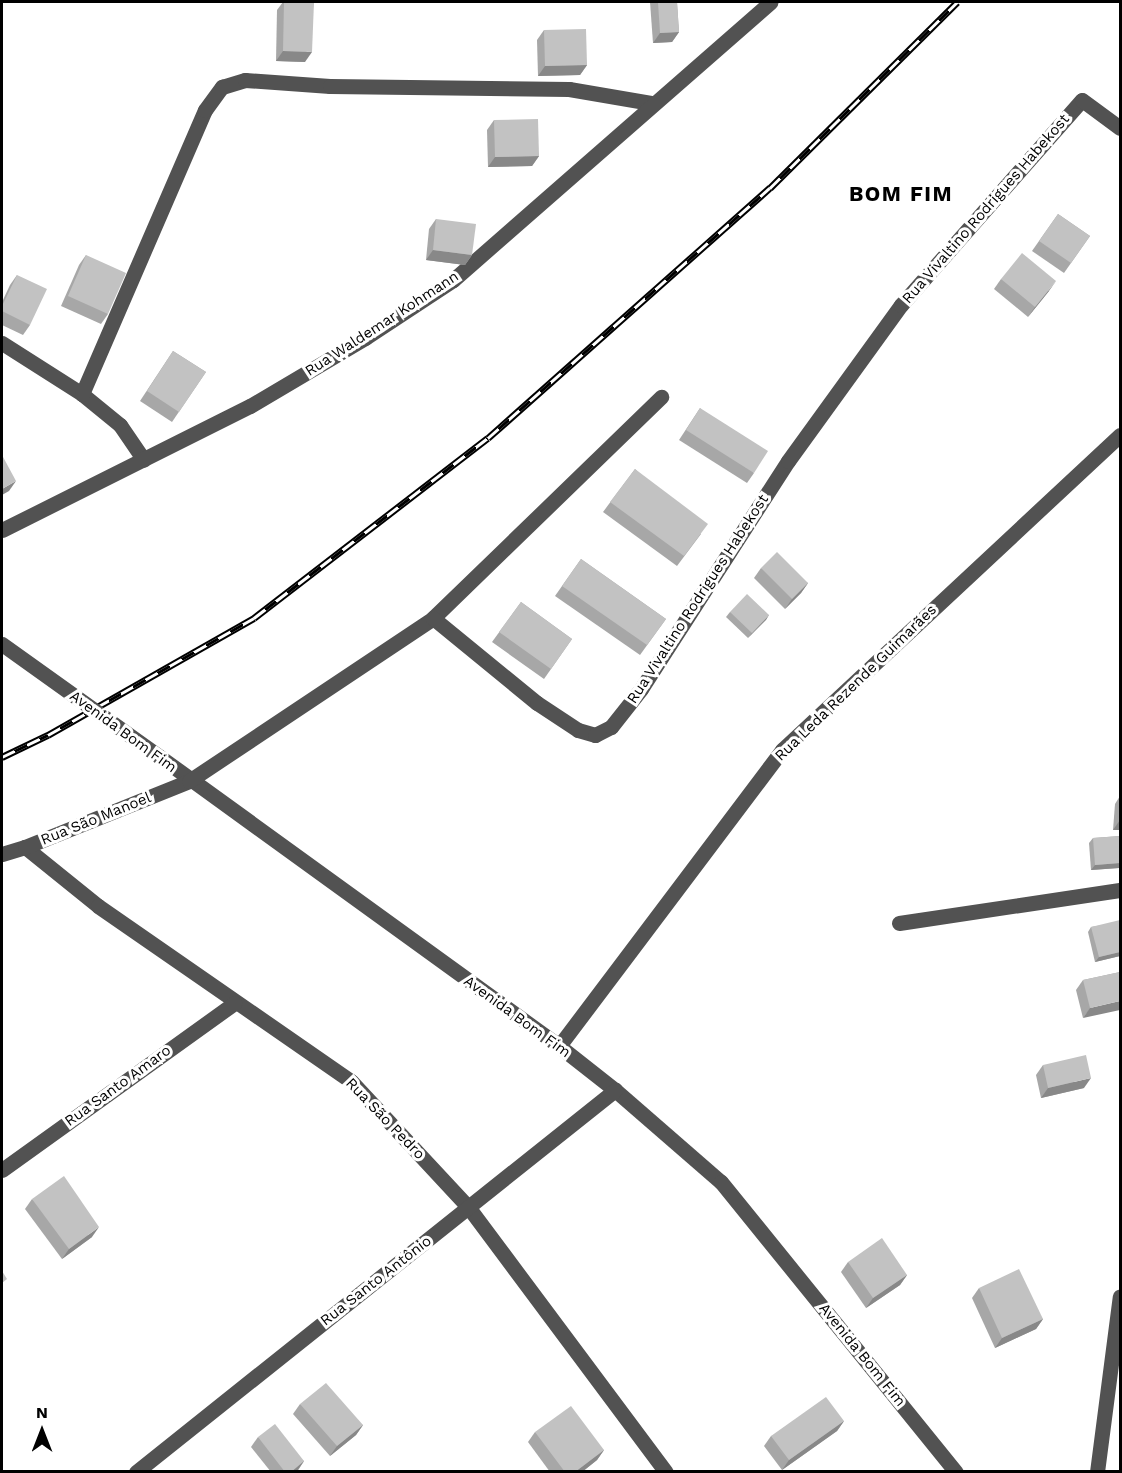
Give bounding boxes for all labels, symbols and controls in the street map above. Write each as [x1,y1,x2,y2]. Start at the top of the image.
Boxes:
street label: Rua Vivaltino Rodrigues Habekost [898,110,1074,308]
district label: BOM FIM [849,181,953,207]
street label: Rua Waldemar Kohmann [301,267,463,381]
street label: Rua Vivaltino Rodrigues Habekost [623,491,773,707]
street label: Rua Leda Rezende Guimarães [771,601,941,765]
street label: Avenida Bom Fim [66,687,180,777]
street label: Rua São Manoel [38,789,154,849]
street label: Avenida Bom Fim [460,972,574,1062]
street label: Rua Santo Amaro [61,1041,175,1131]
street label: Rua São Pedro [341,1074,429,1164]
street label: Rua Santo Antônio [317,1232,435,1330]
street label: Avenida Bom Fim [815,1300,909,1410]
north arrow [12,1401,72,1461]
text: N [36,1403,48,1422]

